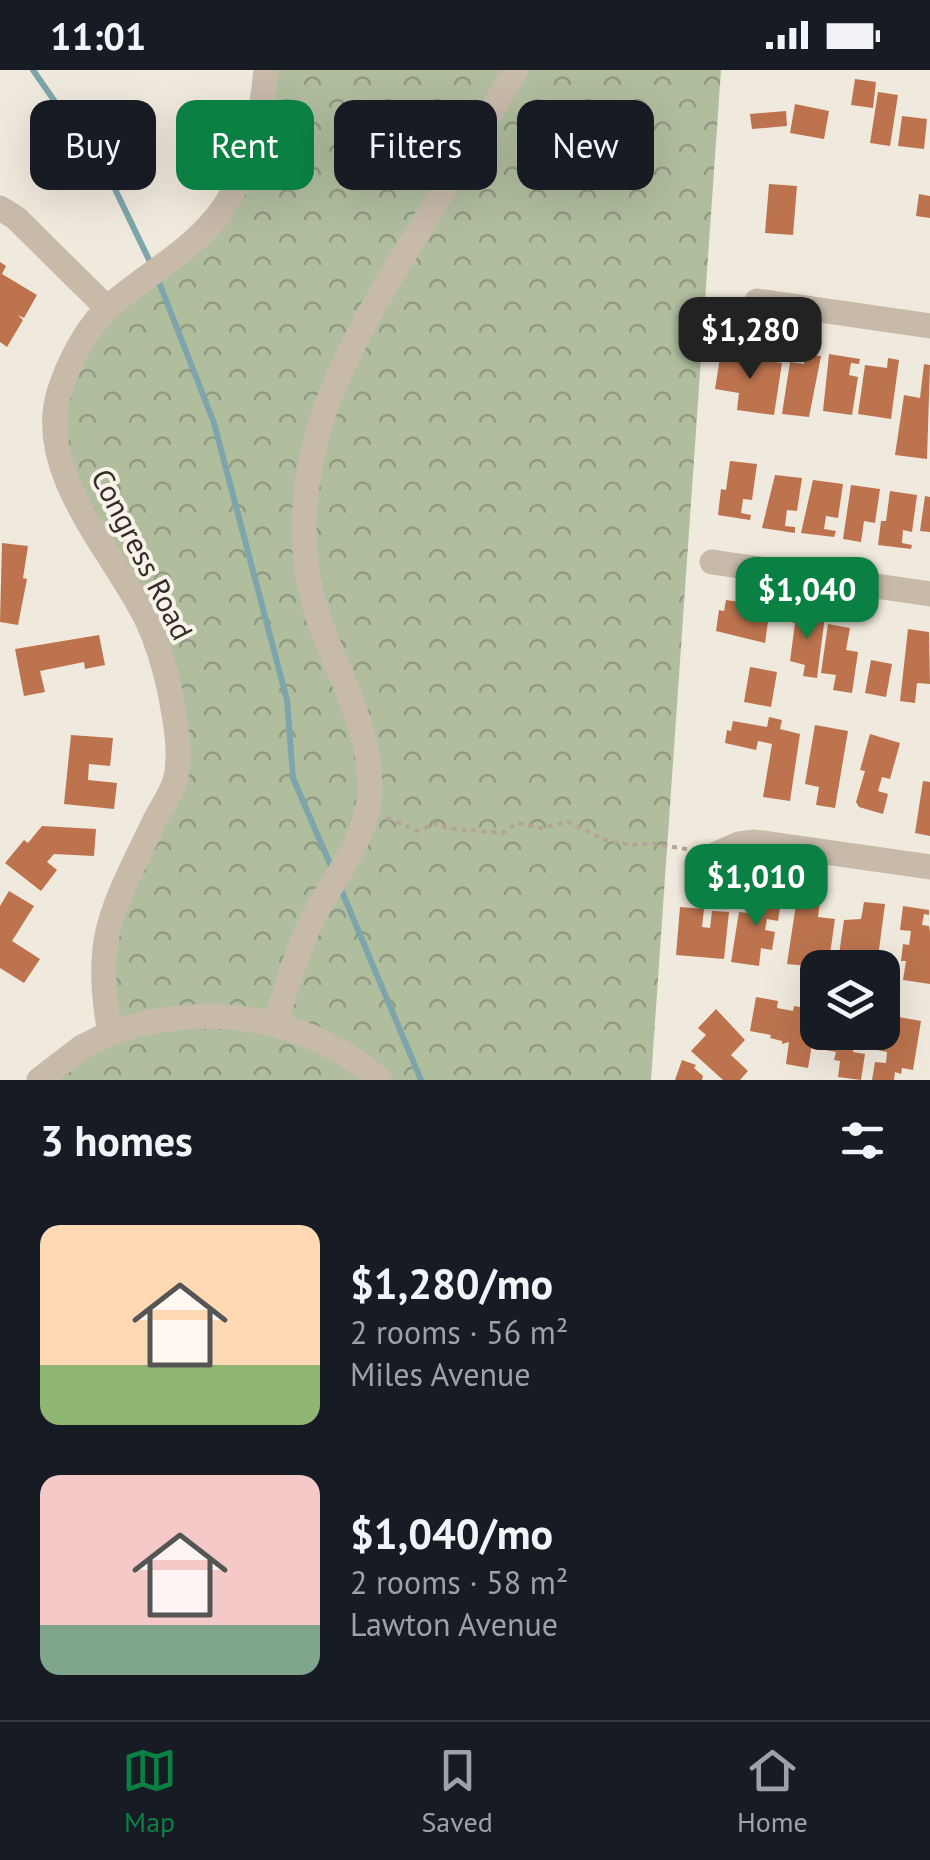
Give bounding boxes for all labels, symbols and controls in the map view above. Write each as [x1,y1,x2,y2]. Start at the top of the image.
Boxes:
text: 11:01 [50,11,146,60]
chip: Buy [30,100,156,190]
chip: Rent [176,100,314,190]
chip: Filters [334,100,497,190]
chip: New [517,100,654,190]
pin: $1,280 [669,297,831,382]
text: $1,280 [701,308,799,350]
street label: Congress Road [83,462,203,646]
pin: $1,040 [726,557,888,642]
text: $1,040 [758,568,856,610]
pin: $1,010 [675,844,837,929]
text: $1,010 [707,855,805,897]
map controls [800,950,900,1050]
button: layers [800,950,900,1050]
text: 3 homes [40,1113,193,1168]
icon: filters [835,1113,890,1168]
text: $1,280/mo [350,1256,553,1311]
icon: home [120,1265,240,1385]
text: 2 rooms · 56 m² [350,1311,568,1353]
text: Miles Avenue [350,1353,530,1395]
text: $1,040/mo [350,1506,553,1561]
icon: home [120,1515,240,1635]
text: 2 rooms · 58 m² [350,1561,568,1603]
text: Lawton Avenue [350,1603,558,1645]
tab: Map [122,1743,177,1840]
tab: Saved [421,1743,493,1840]
tab: Home [737,1743,808,1840]

